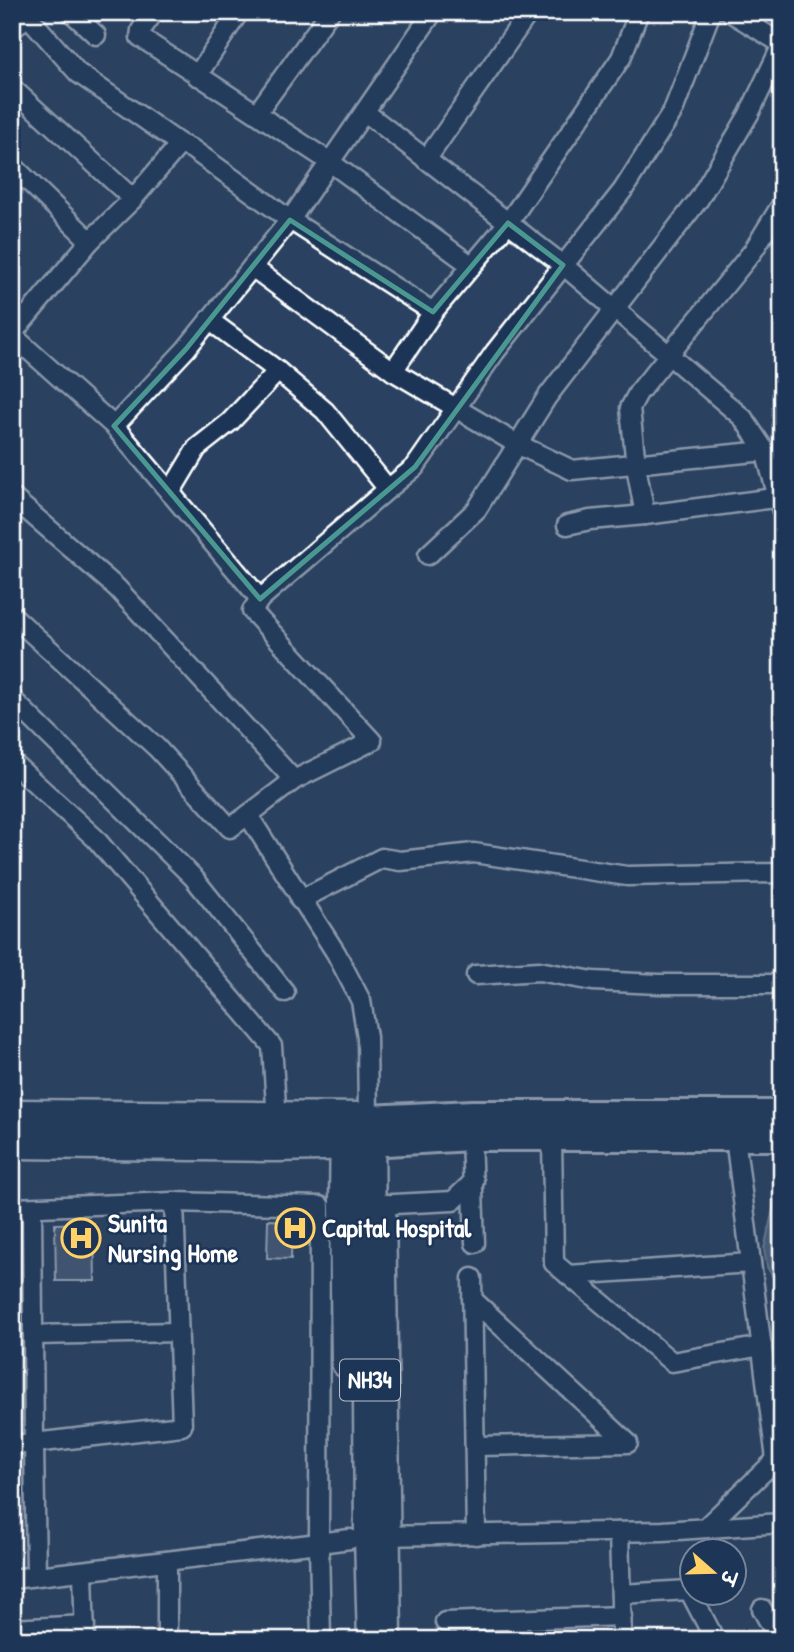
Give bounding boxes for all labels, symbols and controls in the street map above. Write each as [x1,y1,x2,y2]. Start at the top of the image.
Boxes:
place label: Sunita Nursing Home [108,1205,239,1271]
hospital icon: Capital Hospital [274,1207,316,1249]
place label: Capital Hospital [322,1210,472,1246]
hospital icon: Sunita Nursing Home [60,1217,102,1259]
road number: NH34 [340,1360,400,1400]
north arrow [678,1536,748,1606]
text: उ [714,1566,744,1590]

